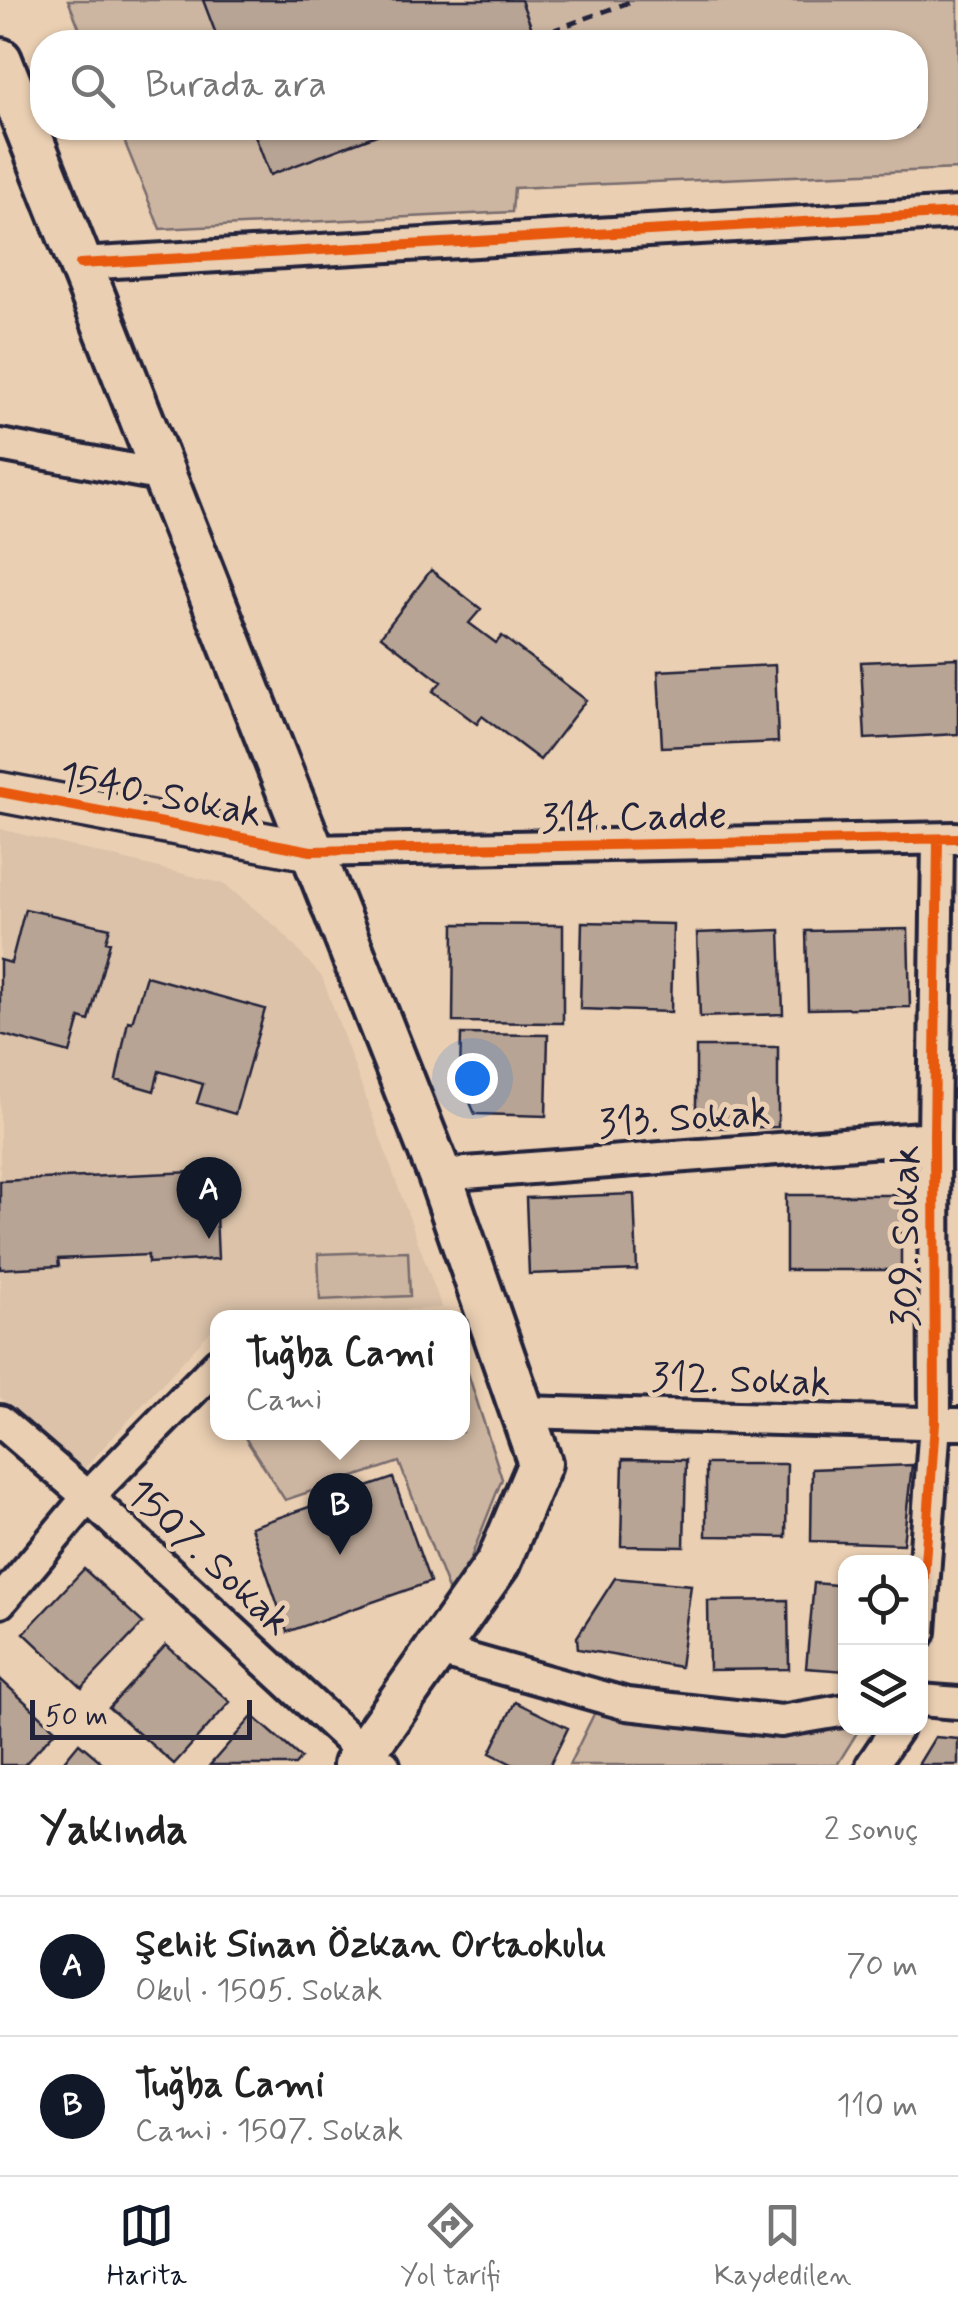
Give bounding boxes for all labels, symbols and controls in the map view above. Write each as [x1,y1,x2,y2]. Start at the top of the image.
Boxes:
search box [30,30,928,140]
icon: search [65,58,120,113]
text: Burada ara [145,61,327,110]
street label: 1540. Sokak [55,751,266,841]
street label: 314. Cadde [541,790,727,846]
your location [447,1053,498,1104]
street label: 313. Sokak [597,1087,772,1151]
street label: 309. Sokak [881,1145,933,1327]
pin: A [176,1156,242,1239]
popup [210,1310,470,1440]
text: Tuğba Cami [245,1330,435,1379]
street label: 312. Sokak [650,1352,831,1410]
text: Cami [245,1379,323,1421]
street label: 1507. Sokak [114,1468,302,1648]
pin: B [308,1472,372,1555]
map controls [838,1555,928,1735]
button: locate [838,1555,928,1645]
button: layers [838,1645,928,1735]
scale bar [30,1695,252,1740]
text: 50 m [45,1699,108,1736]
text: Yakında [40,1803,188,1858]
text: 2 sonuç [824,1809,918,1851]
text: Şehit Sinan Özkan Ortaokulu [135,1921,606,1970]
text: A [62,1945,83,1987]
text: 70 m [846,1945,918,1987]
text: Okul · 1505. Sokak [135,1970,382,2012]
text: Tuğba Cami [135,2061,324,2110]
text: B [62,2085,83,2127]
text: 110 m [837,2085,918,2127]
text: Cami · 1507. Sokak [135,2110,403,2152]
tab: Harita [107,2198,187,2295]
tab: Yol tarifi [400,2198,501,2295]
tab: Kaydedilen [714,2198,851,2295]

